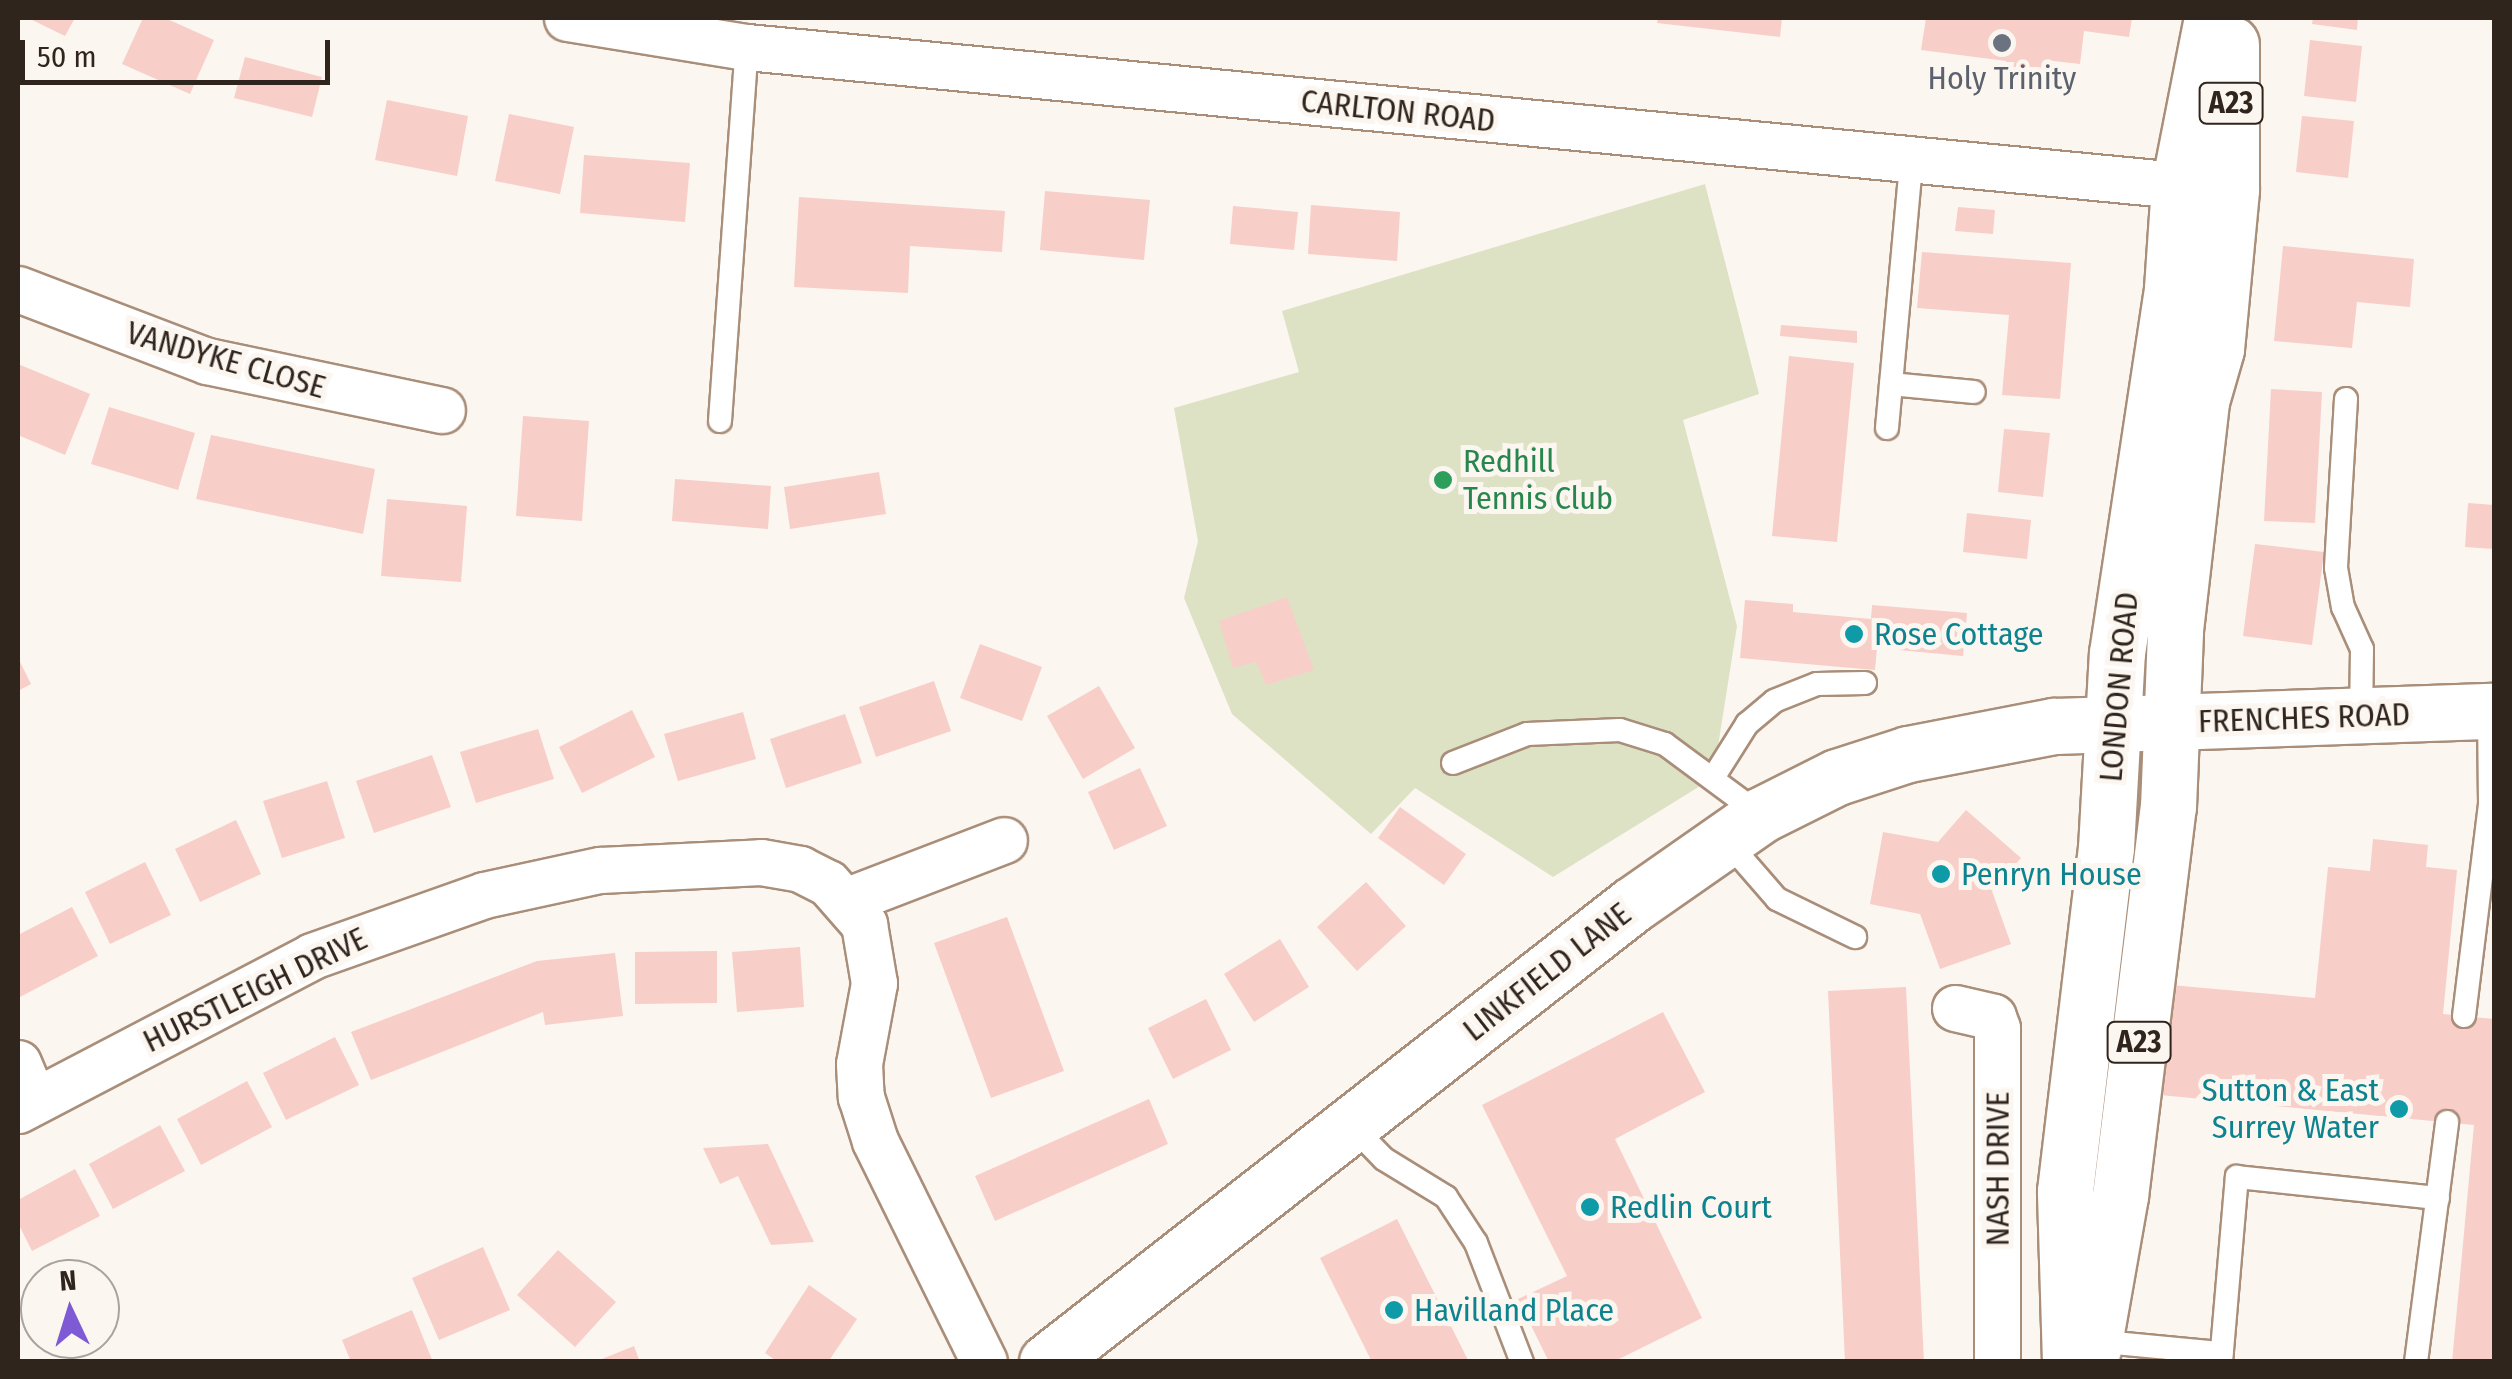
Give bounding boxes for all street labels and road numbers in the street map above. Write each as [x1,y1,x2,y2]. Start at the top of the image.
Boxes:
road number: A23 [2198,78,2264,128]
street label: CARLTON ROAD [1299,82,1497,140]
street label: VANDYKE CLOSE [122,313,330,407]
street label: LONDON ROAD [2092,591,2146,783]
street label: FRENCHES ROAD [2197,695,2411,741]
street label: LINKFIELD LANE [1456,895,1638,1049]
street label: HURSTLEIGH DRIVE [137,919,373,1061]
road number: A23 [2106,1017,2172,1067]
street label: NASH DRIVE [1979,1092,2017,1246]

